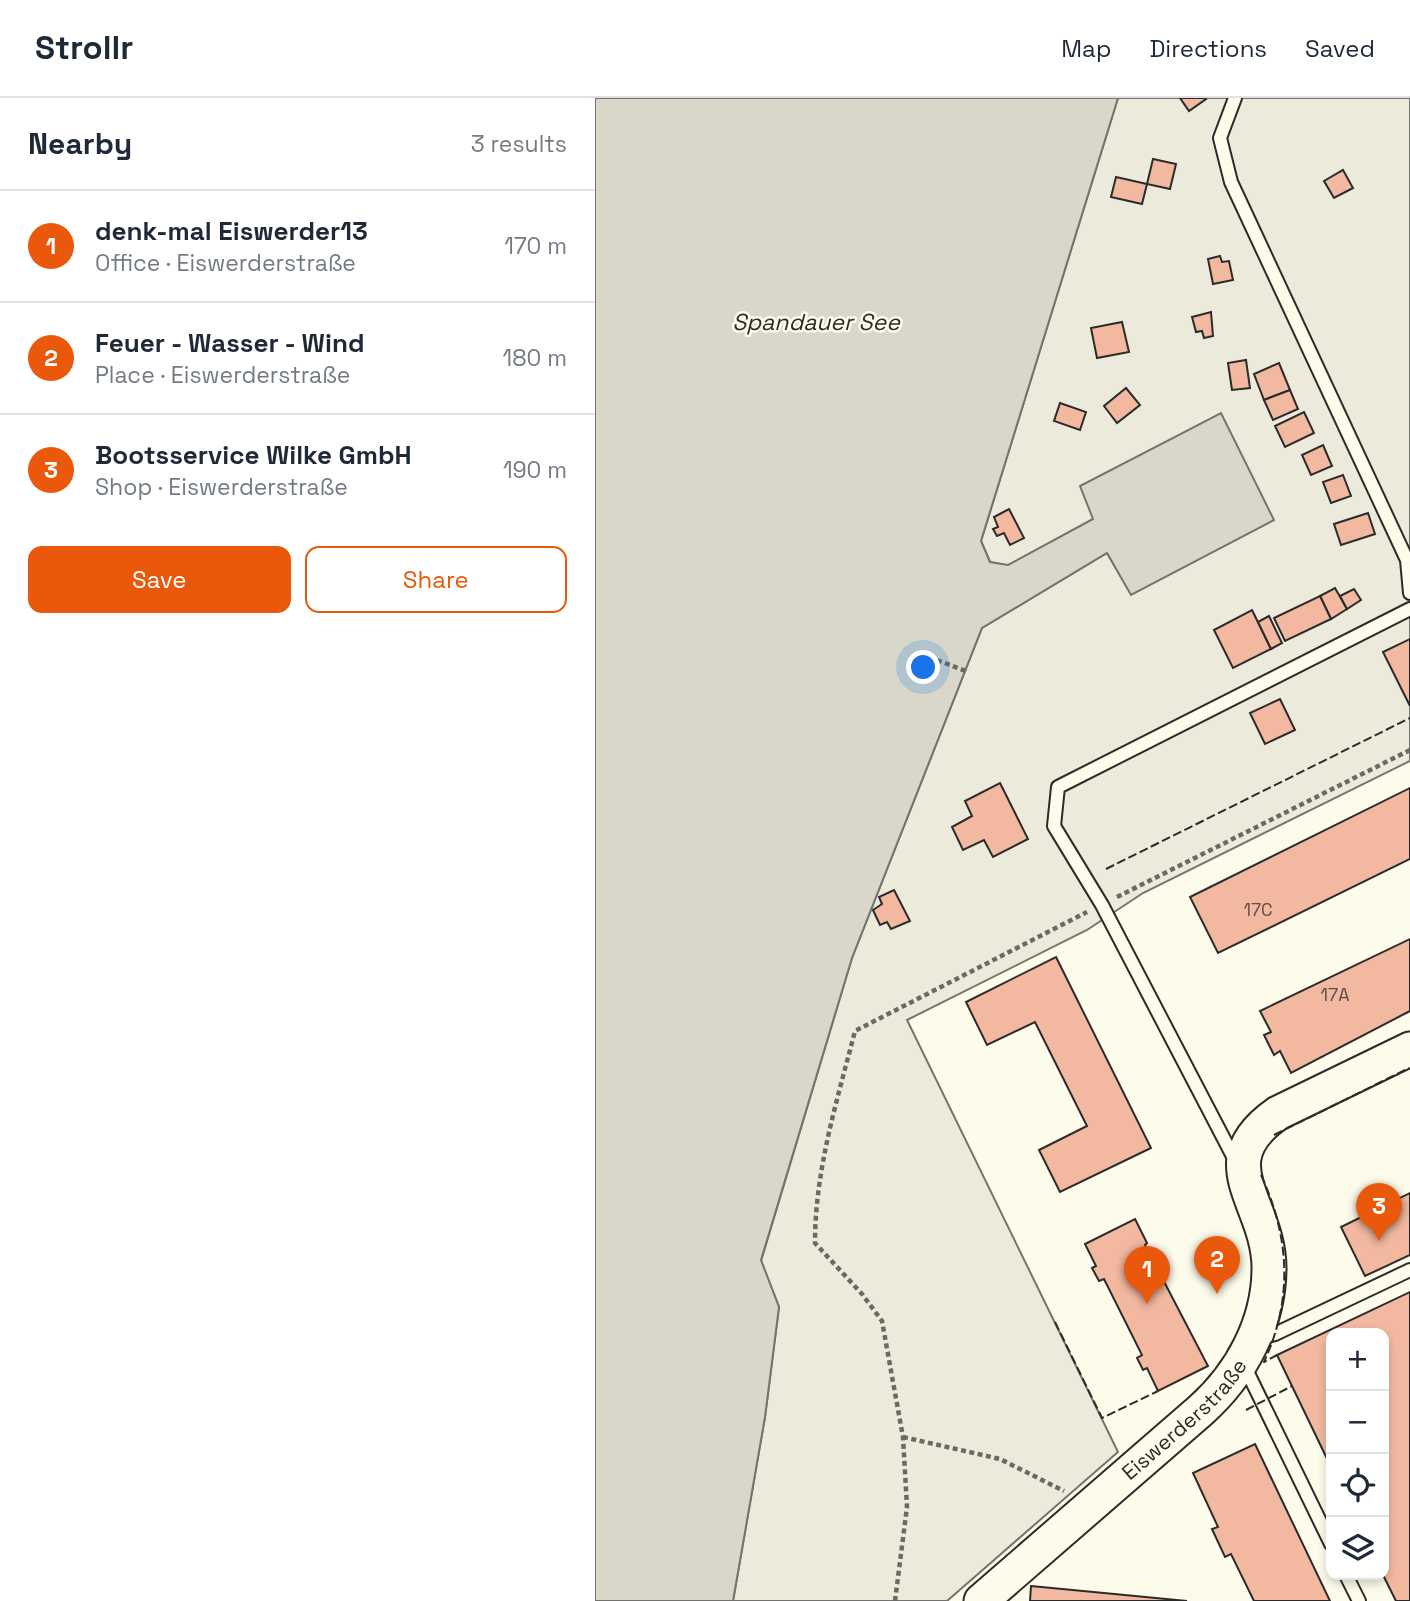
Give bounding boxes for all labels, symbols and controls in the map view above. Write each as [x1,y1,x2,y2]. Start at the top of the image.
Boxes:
text: Strollr [35,27,133,69]
text: Map [1061,33,1111,64]
text: Directions [1149,33,1267,64]
text: Saved [1305,33,1375,64]
text: Nearby [28,124,132,163]
text: 3 results [471,129,567,159]
text: denk-mal Eiswerder13 [95,214,368,248]
text: 1 [46,231,56,261]
text: 170 m [504,231,567,261]
text: Office · Eiswerderstraße [95,248,356,278]
water label: Spandauer See [732,307,901,337]
text: Feuer - Wasser - Wind [95,326,365,360]
text: 2 [44,343,58,373]
text: 180 m [503,343,567,373]
text: Place · Eiswerderstraße [95,360,350,390]
text: Bootsservice Wilke GmbH [95,438,412,472]
text: 3 [44,455,58,485]
text: 190 m [503,455,567,485]
text: Shop · Eiswerderstraße [95,472,348,502]
button: Save [28,546,291,613]
button: Share [305,546,567,613]
your location [906,650,940,684]
house number: 17C [1243,898,1273,921]
house number: 17A [1320,983,1350,1006]
pin: 3 [1356,1183,1402,1241]
pin: 2 [1194,1236,1240,1294]
pin: 1 [1124,1246,1170,1304]
map controls [1326,1328,1389,1580]
button: + [1326,1328,1389,1391]
street label: Eiswerderstraße [1116,1354,1253,1486]
button: − [1326,1391,1389,1454]
button: locate [1326,1454,1389,1517]
button: layers [1326,1517,1389,1580]

